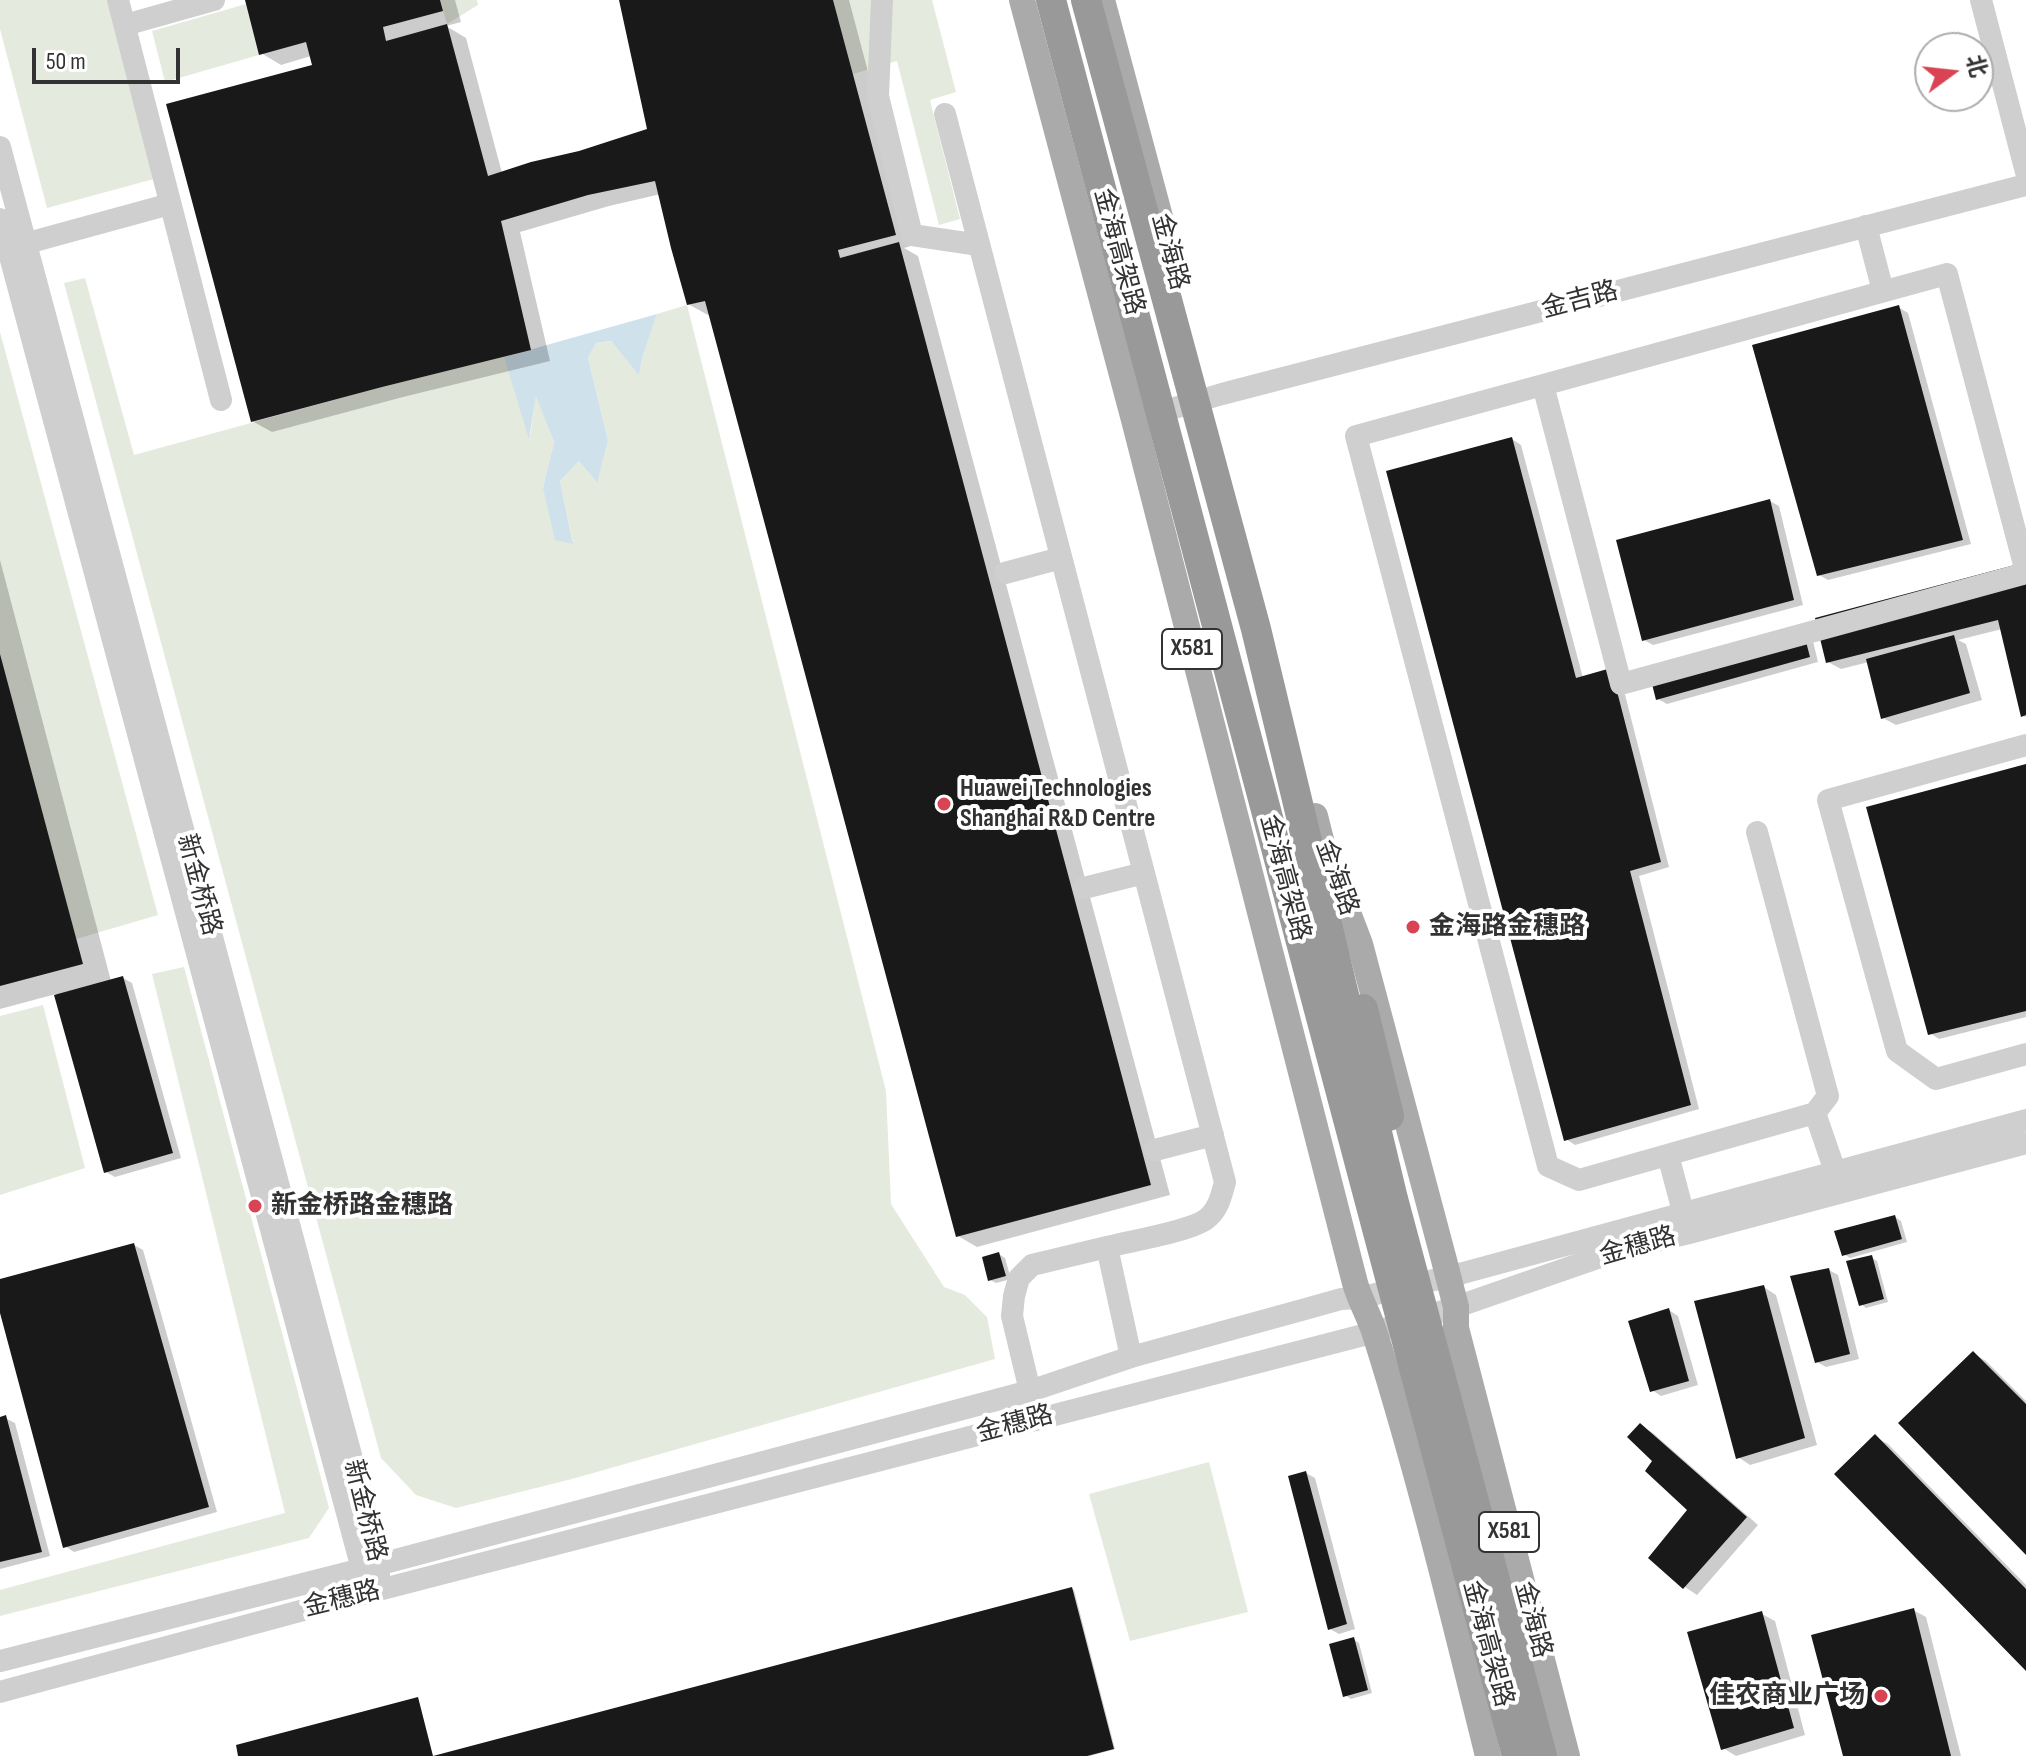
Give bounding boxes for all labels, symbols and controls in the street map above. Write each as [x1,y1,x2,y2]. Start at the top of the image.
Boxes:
scale bar [36,32,184,82]
north arrow [1914,32,1994,112]
text: 50 m [46,47,86,76]
text: 北 [1960,52,1992,80]
street label: 金海高架路 [1086,185,1150,319]
street label: 金海路 [1144,210,1194,294]
street label: 金吉路 [1538,276,1622,326]
road number: X581 [1162,629,1222,669]
place label: Huawei Technologies Shanghai R&D Centre [960,773,1155,834]
marker: Huawei Technologies Shanghai R&D Centre [935,795,953,813]
street label: 金海高架路 [1252,811,1316,945]
street label: 新金桥路 [169,831,227,939]
street label: 金海路 [1308,836,1364,920]
place label: 金海路金穗路 [1429,911,1585,943]
marker: 金海路金穗路 [1404,918,1422,936]
place label: 新金桥路金穗路 [271,1190,453,1222]
marker: 新金桥路金穗路 [246,1197,264,1215]
street label: 金穗路 [1596,1221,1680,1273]
street label: 金穗路 [973,1400,1057,1450]
street label: 新金桥路 [336,1457,392,1565]
road number: X581 [1479,1512,1539,1552]
street label: 金穗路 [300,1575,384,1625]
street label: 金海高架路 [1455,1577,1519,1711]
street label: 金海路 [1507,1578,1557,1662]
place label: 佳农商业广场 [1709,1680,1865,1712]
marker: 佳农商业广场 [1872,1687,1890,1705]

